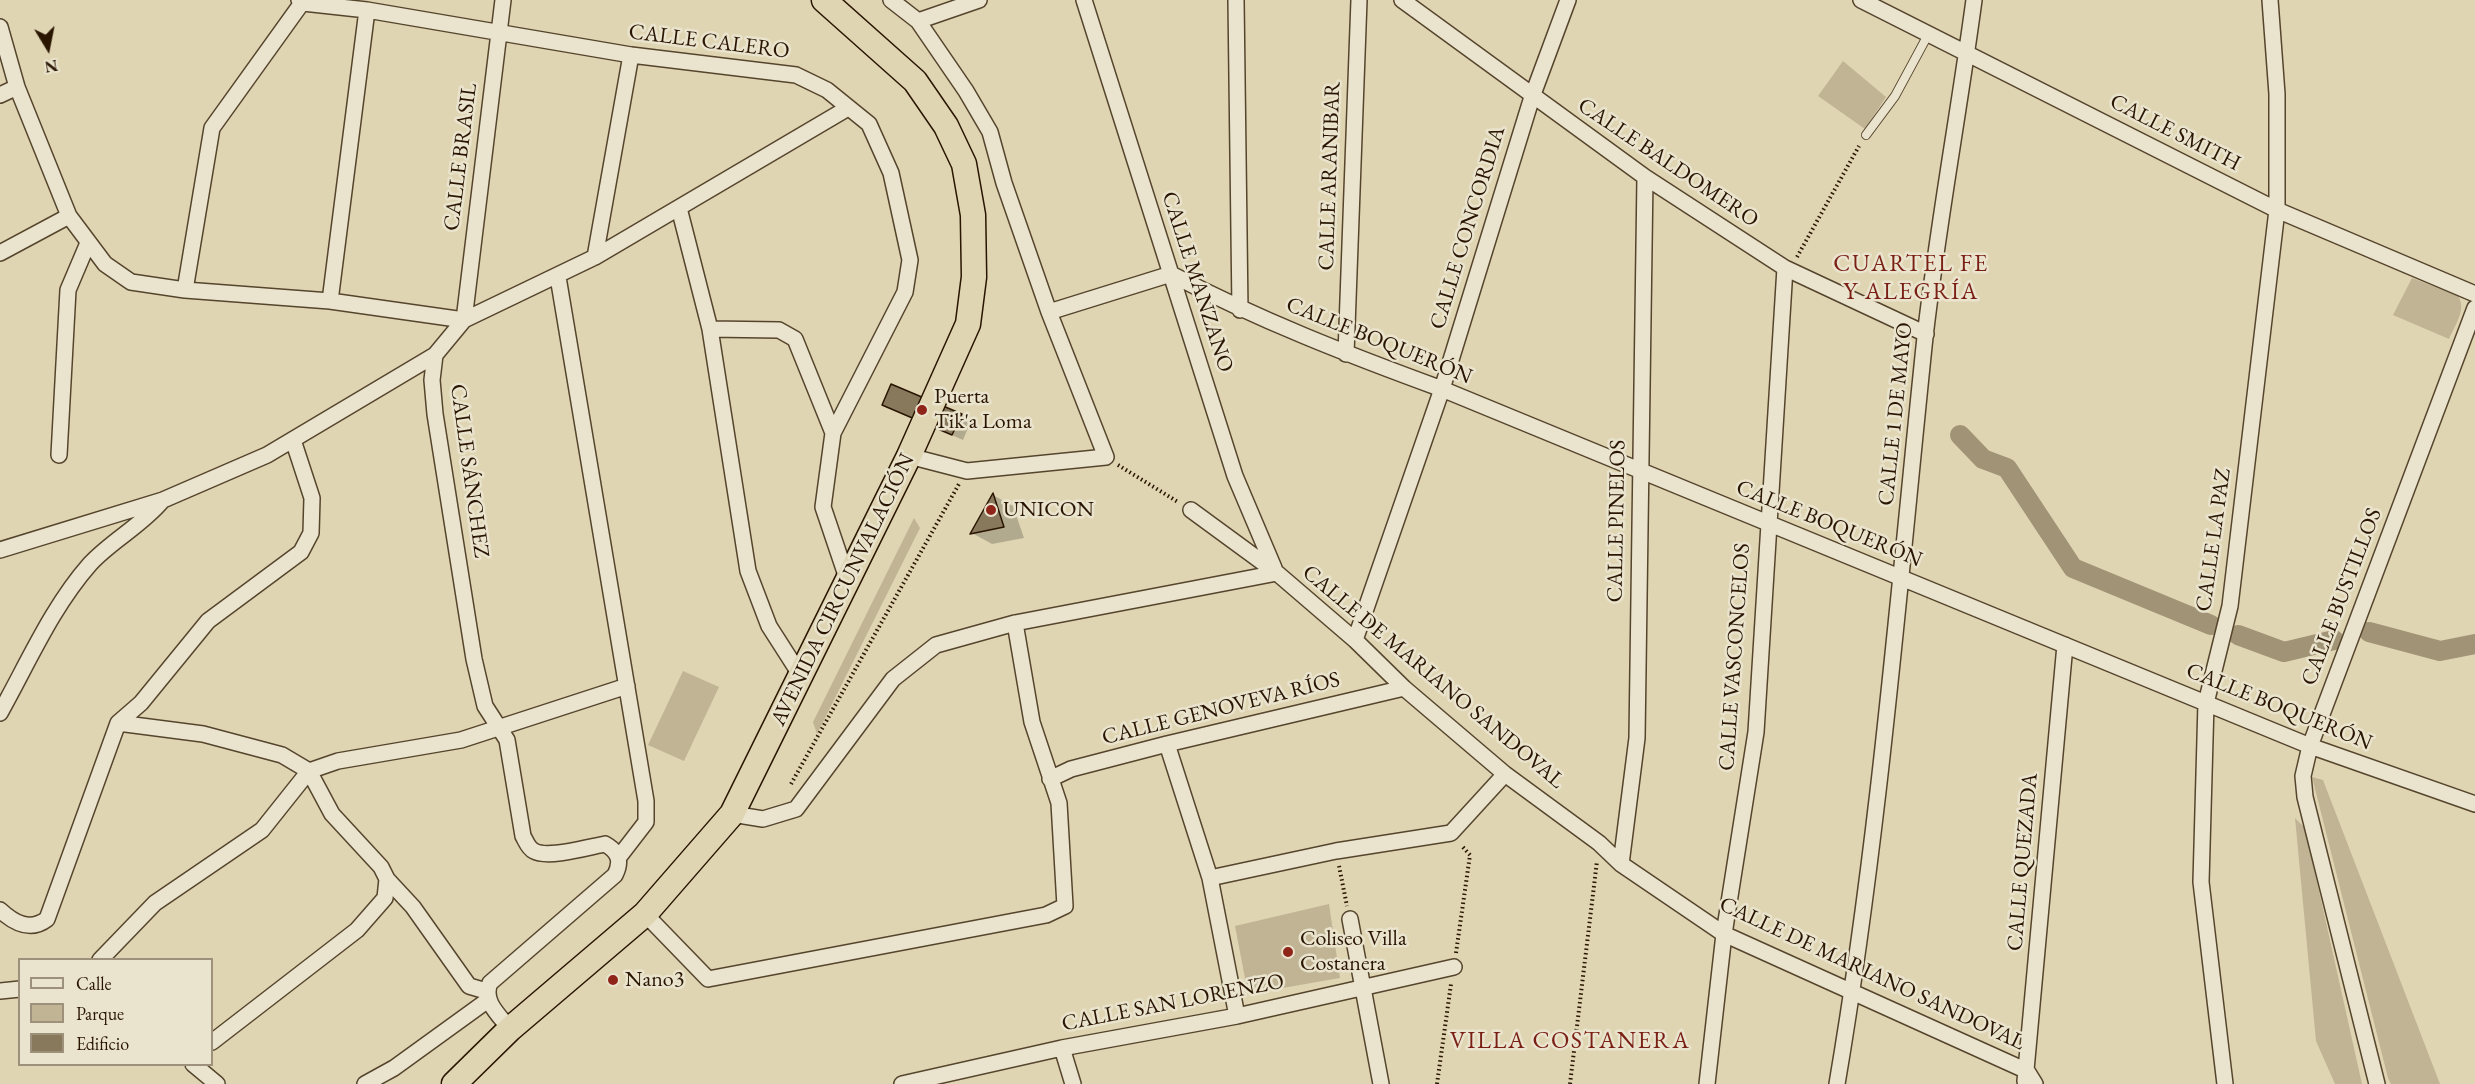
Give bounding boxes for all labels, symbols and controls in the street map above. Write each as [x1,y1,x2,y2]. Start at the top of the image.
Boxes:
north arrow [18,18,78,78]
street label: CALLE CALERO [627,19,791,65]
text: N [43,55,59,78]
street label: CALLE ARANIBAR [1314,81,1346,271]
street label: CALLE BRASIL [439,82,483,232]
street label: CALLE SMITH [2105,89,2245,177]
street label: CALLE BALDOMERO [1573,93,1763,233]
street label: CALLE CONCORDIA [1425,123,1511,333]
street label: CALLE MANZANO [1155,188,1239,376]
district label: CUARTEL FE Y ALEGRÍA [1833,250,1989,306]
street label: CALLE BOQUERÓN [1282,292,1476,390]
street label: CALLE 1 DE MAYO [1873,321,1919,507]
street label: CALLE SÁNCHEZ [444,382,494,560]
place label: Puerta Tik'a Loma [934,384,1032,436]
marker: Puerta Tik'a Loma [915,403,929,417]
street label: CALLE PINELOS [1602,439,1632,603]
street label: AVENIDA CIRCUNVALACIÓN [765,450,921,730]
street label: CALLE LA PAZ [2191,467,2237,613]
street label: CALLE BOQUERÓN [1732,475,1926,573]
place label: UNICON [1003,497,1094,523]
marker: UNICON [984,503,998,517]
street label: CALLE BUSTILLOS [2296,505,2388,689]
street label: CALLE VASCONCELOS [1714,542,1756,772]
street label: CALLE DE MARIANO SANDOVAL [1296,559,1570,795]
street label: CALLE BOQUERÓN [2182,658,2376,756]
street label: CALLE GENOVEVA RÍOS [1099,667,1343,751]
street label: CALLE QUEZADA [2002,772,2044,952]
street label: CALLE DE MARIANO SANDOVAL [1715,891,2029,1057]
place label: Coliseo Villa Costanera [1300,926,1407,978]
marker: Coliseo Villa Costanera [1281,945,1295,959]
legend [18,958,213,1066]
place label: Nano3 [625,967,684,993]
street label: CALLE SAN LORENZO [1060,968,1286,1038]
text: Calle [76,972,112,995]
marker: Nano3 [606,973,620,987]
text: Parque [76,1002,124,1025]
district label: VILLA COSTANERA [1450,1027,1690,1055]
text: Edificio [76,1032,129,1055]

